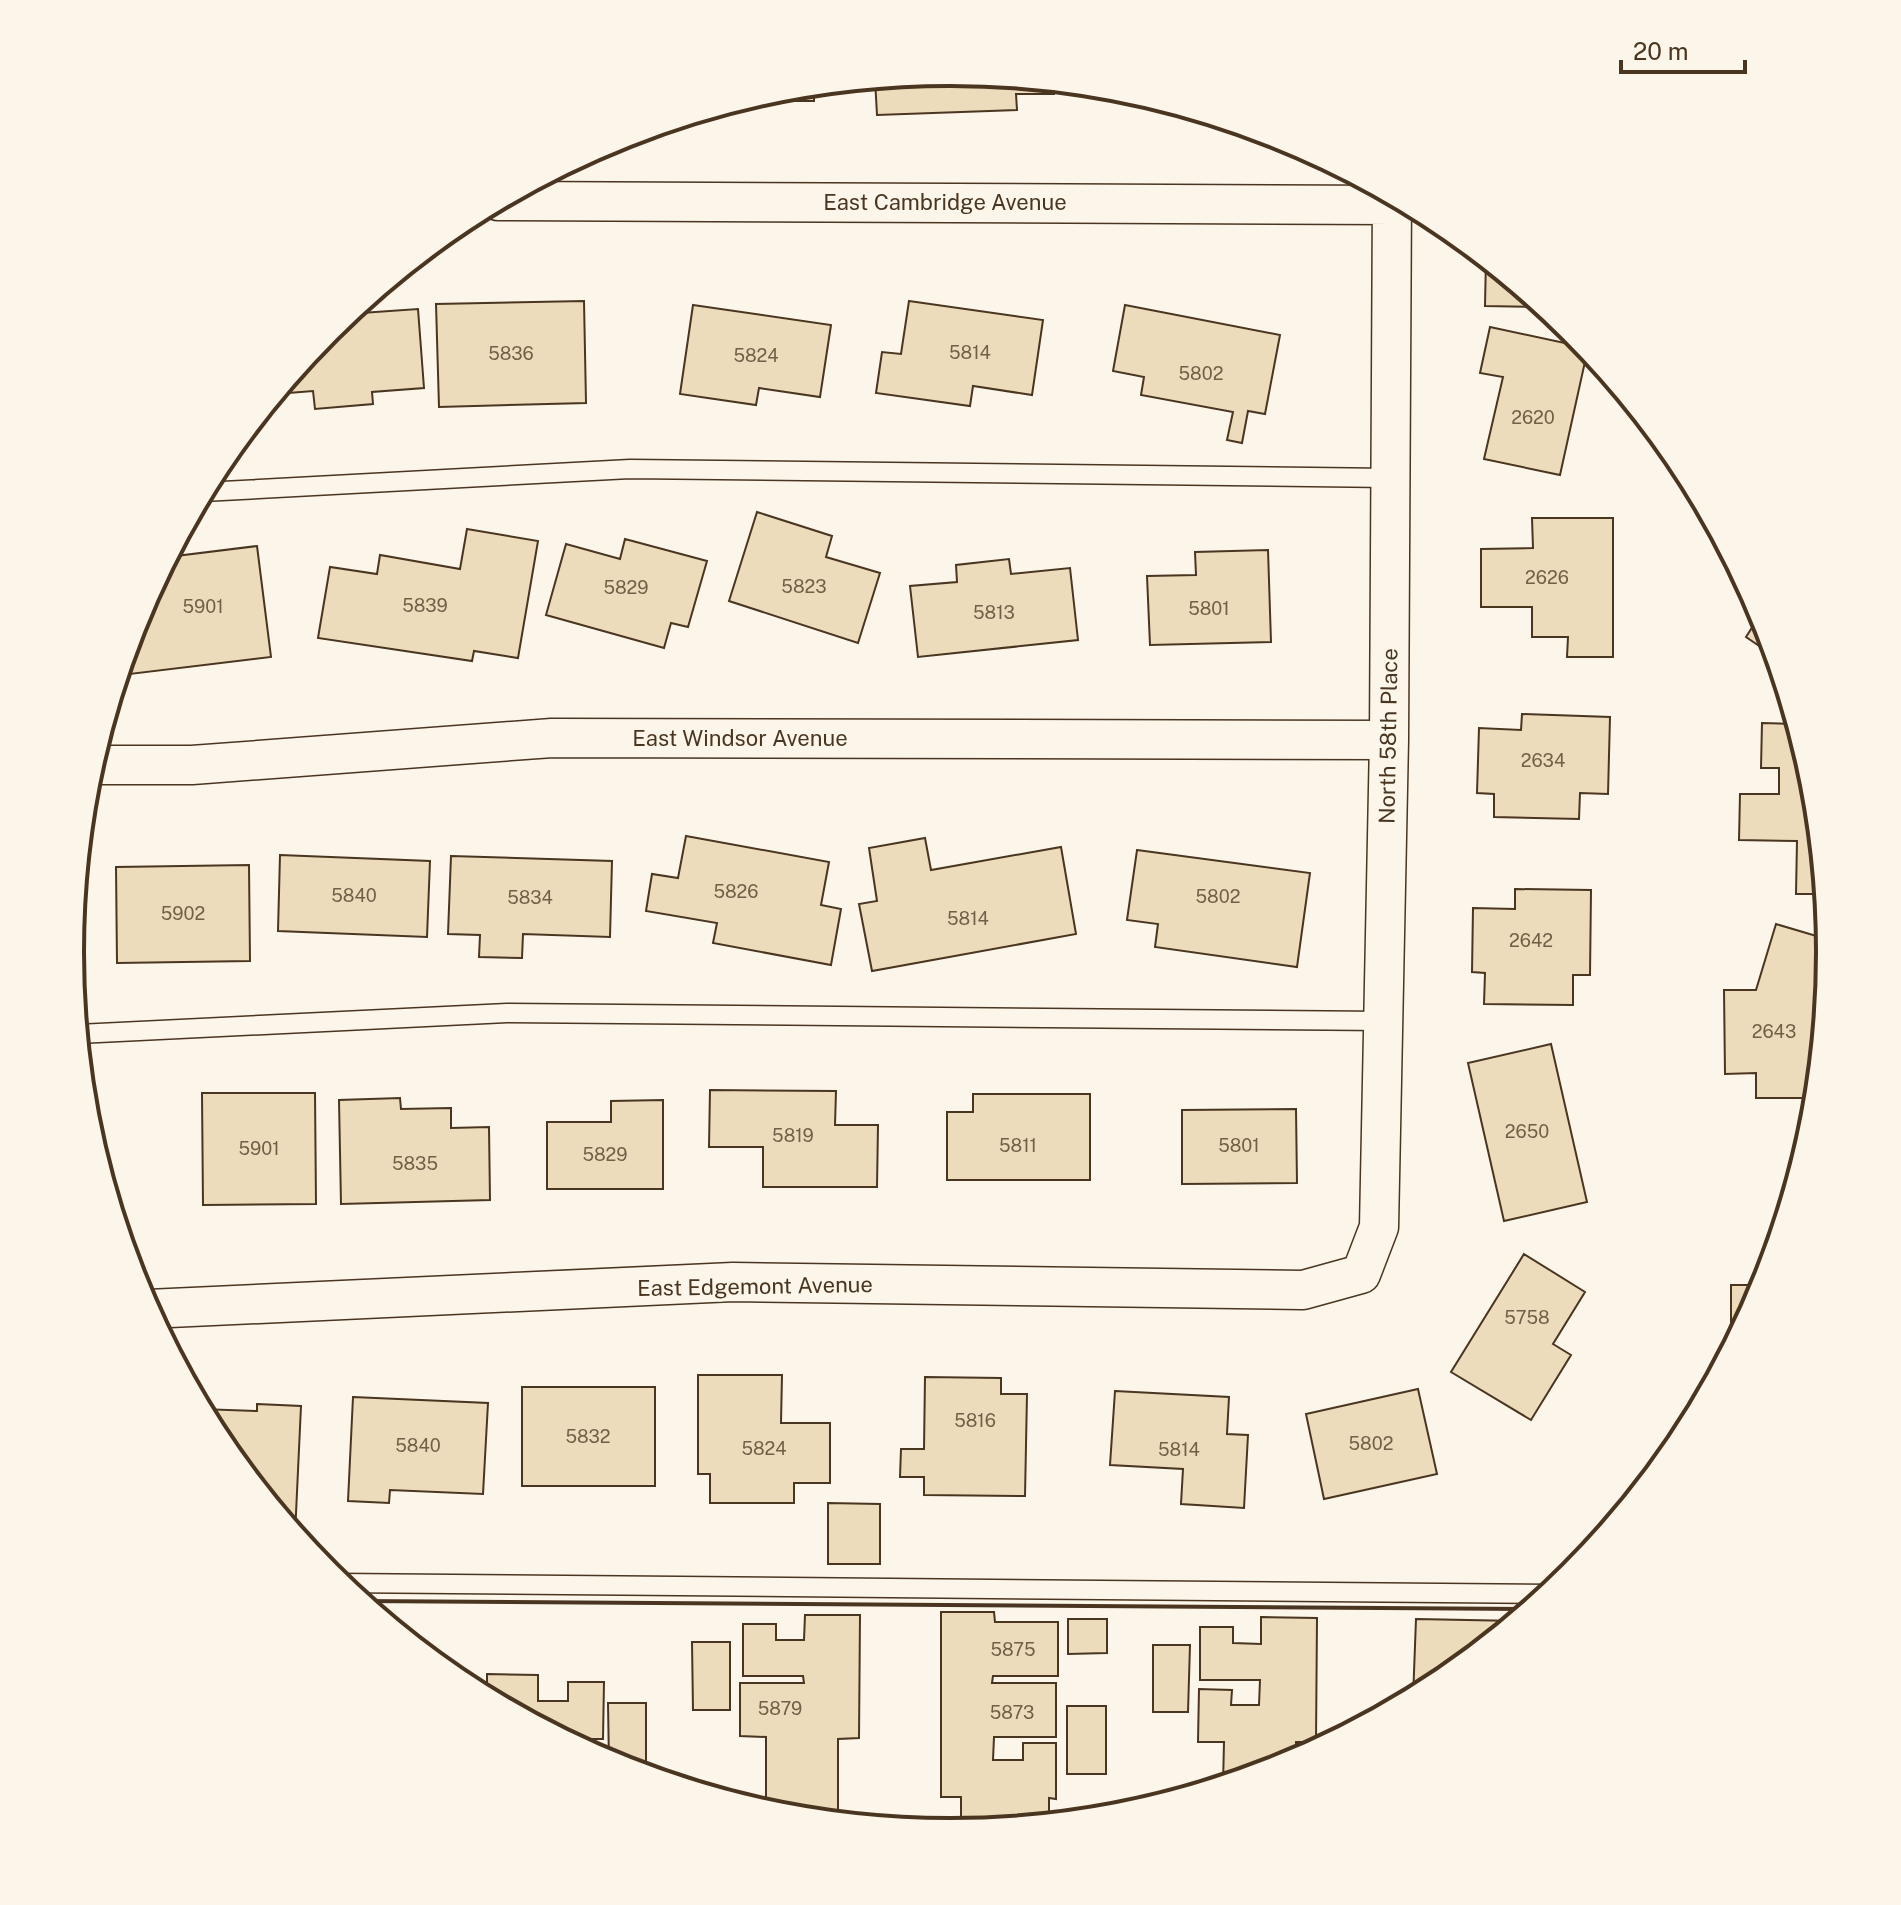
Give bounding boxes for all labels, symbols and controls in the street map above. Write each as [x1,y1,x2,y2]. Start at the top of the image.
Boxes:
scale bar [1621,24,1745,74]
text: 20 m [1633,37,1689,65]
street label: East Cambridge Avenue [823,189,1067,215]
house number: 5814 [949,342,991,363]
house number: 5836 [488,343,534,364]
house number: 5824 [733,345,779,366]
house number: 5802 [1179,363,1223,384]
house number: 2620 [1511,407,1555,428]
house number: 2626 [1525,567,1569,588]
house number: 5823 [781,576,827,597]
house number: 5829 [603,577,649,598]
house number: 5839 [402,595,448,616]
house number: 5901 [183,596,224,617]
house number: 5801 [1188,598,1230,619]
house number: 5813 [973,602,1015,623]
street label: North 58th Place [1373,648,1403,824]
street label: East Windsor Avenue [632,725,848,751]
house number: 2634 [1521,750,1565,771]
house number: 5826 [713,881,759,902]
house number: 5840 [331,885,377,906]
house number: 5802 [1196,886,1240,907]
house number: 5834 [507,887,553,908]
house number: 5902 [161,903,205,924]
house number: 5814 [947,908,989,929]
house number: 2642 [1509,930,1553,951]
house number: 2643 [1752,1021,1796,1042]
house number: 2650 [1505,1121,1549,1142]
house number: 5819 [772,1125,814,1146]
house number: 5811 [999,1135,1037,1156]
house number: 5801 [1218,1135,1260,1156]
house number: 5901 [239,1138,280,1159]
house number: 5829 [582,1144,628,1165]
house number: 5835 [392,1153,438,1174]
street label: East Edgemont Avenue [637,1271,873,1301]
house number: 5758 [1504,1307,1550,1328]
house number: 5816 [954,1410,996,1431]
house number: 5832 [565,1426,611,1447]
house number: 5802 [1349,1433,1393,1454]
house number: 5840 [395,1435,441,1456]
house number: 5824 [741,1438,787,1459]
house number: 5814 [1158,1439,1200,1460]
house number: 5875 [990,1639,1036,1660]
house number: 5879 [758,1698,802,1719]
house number: 5873 [990,1702,1034,1723]

